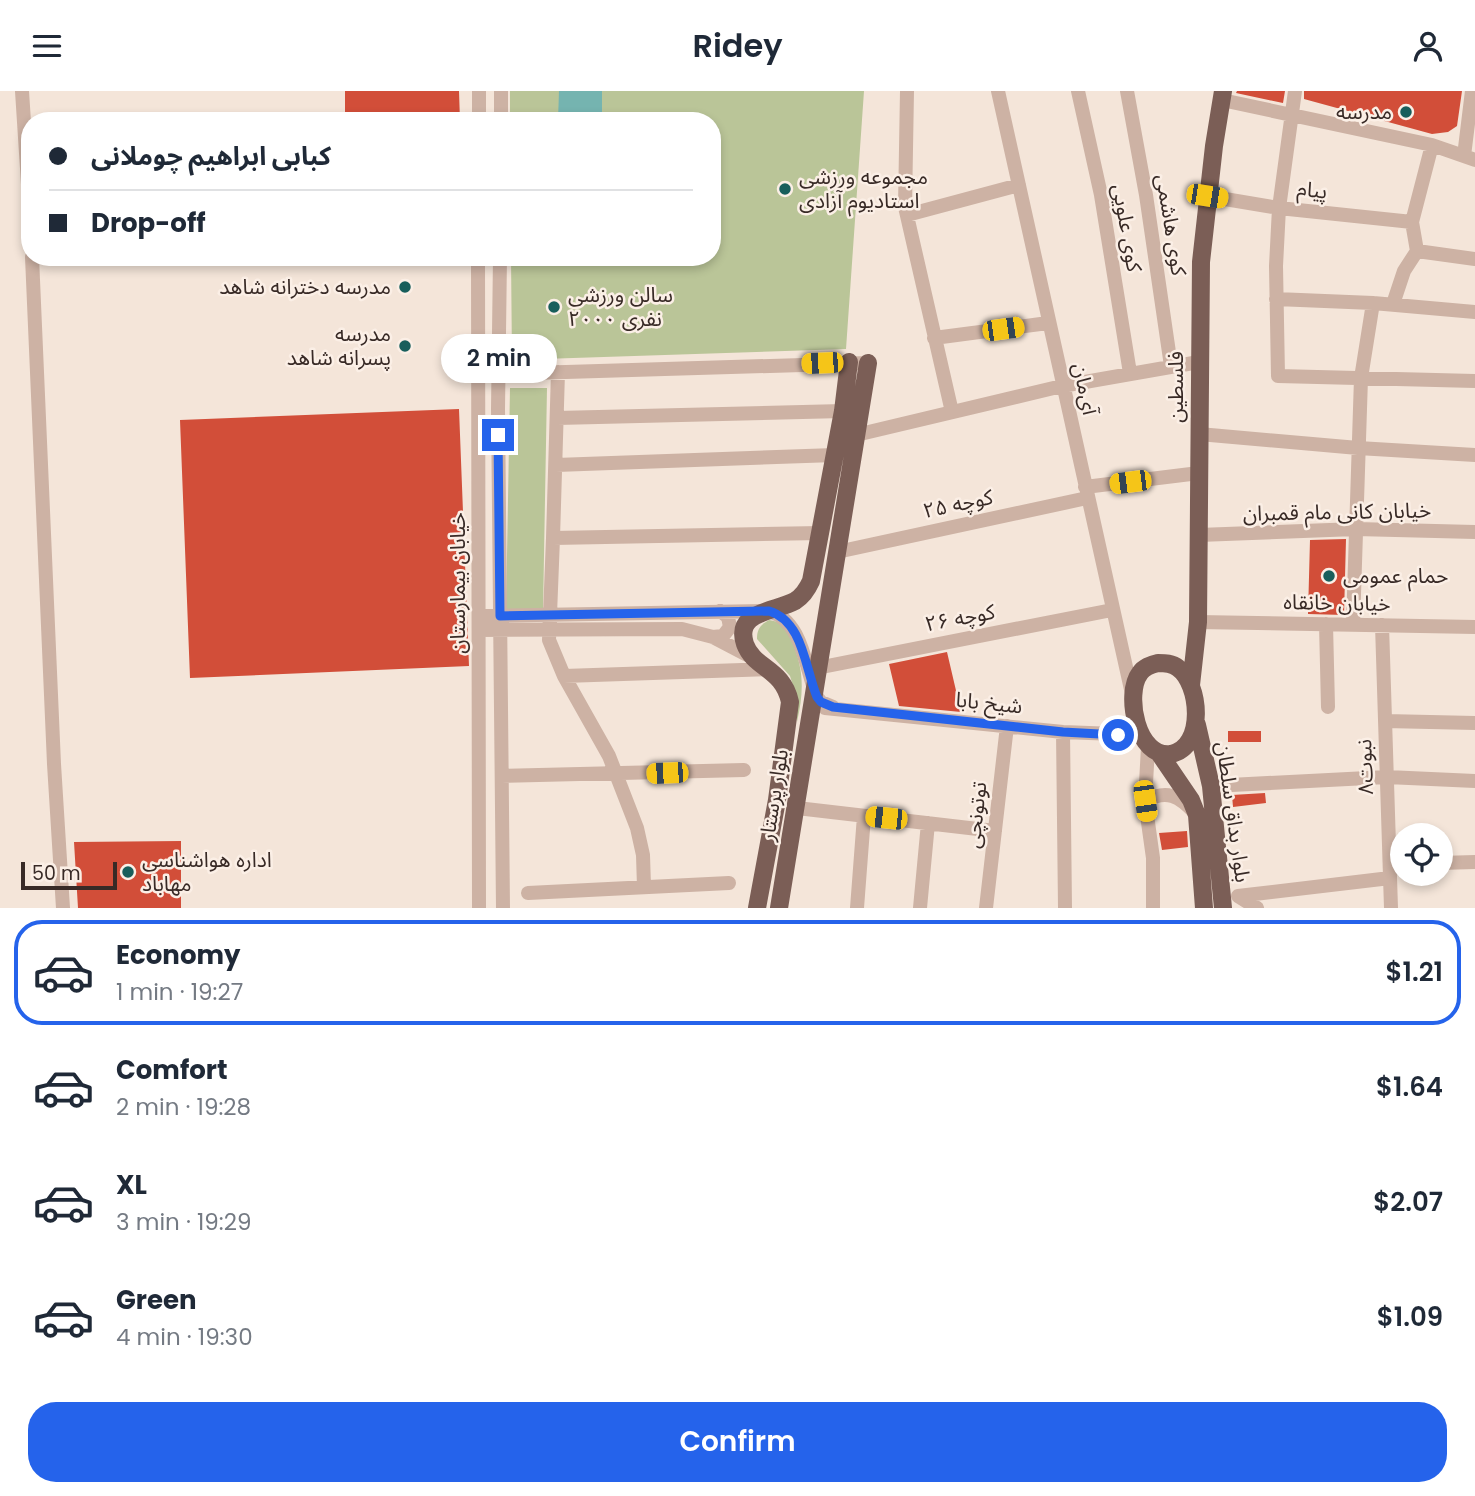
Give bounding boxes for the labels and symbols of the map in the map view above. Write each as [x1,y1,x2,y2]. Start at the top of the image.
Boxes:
place label: مدرسه [1336,97,1392,126]
marker: مدرسه [1398,104,1414,120]
place label: مجموعه ورزشی استادیوم آزادی [799,162,928,217]
street label: کوی هاشمی [1149,172,1194,278]
street label: پیام [1295,173,1329,208]
marker: مجموعه ورزشی استادیوم آزادی [777,181,793,197]
street label: کوی علویی [1106,182,1150,274]
car [1185,182,1230,210]
place label: مدرسه دخترانه شاهد [219,272,391,301]
marker: مدرسه دخترانه شاهد [397,279,413,295]
place label: سالن ورزشی ۲۰۰۰ نفری [568,280,673,333]
marker: سالن ورزشی ۲۰۰۰ نفری [546,299,562,315]
car [981,316,1026,342]
place label: مدرسه پسرانه شاهد [287,319,391,372]
callout: 2 min [440,334,556,383]
marker: مدرسه پسرانه شاهد [397,338,413,354]
street label: فلسطین [1161,351,1190,423]
car [801,352,844,374]
street label: آی‌مان [1066,360,1105,418]
route end [482,419,514,451]
car [1108,469,1153,495]
street label: کوچه ۲۵ [920,482,996,525]
street label: خیابان کانی مام قمبران [1243,495,1431,530]
street label: خیابان بیمارستان [443,512,472,654]
place label: حمام عمومی [1343,561,1448,592]
marker: حمام عمومی [1321,568,1337,584]
street label: خیابان خانقاه [1283,587,1391,618]
street label: کوچه ۲۶ [922,596,998,638]
street label: شیخ بابا [954,685,1024,721]
route start [1102,719,1134,751]
street label: نبوت۸ [1349,739,1380,795]
street label: بلوار بداق سلطان [1209,740,1258,884]
street label: بلوار پرستار [752,747,795,844]
car [646,762,689,784]
car [1132,779,1159,823]
street label: توتونچی [958,780,993,850]
car [865,805,908,831]
place label: اداره هواشناسی مهاباد [142,845,272,898]
scale bar [21,859,117,891]
marker: اداره هواشناسی مهاباد [120,864,136,880]

